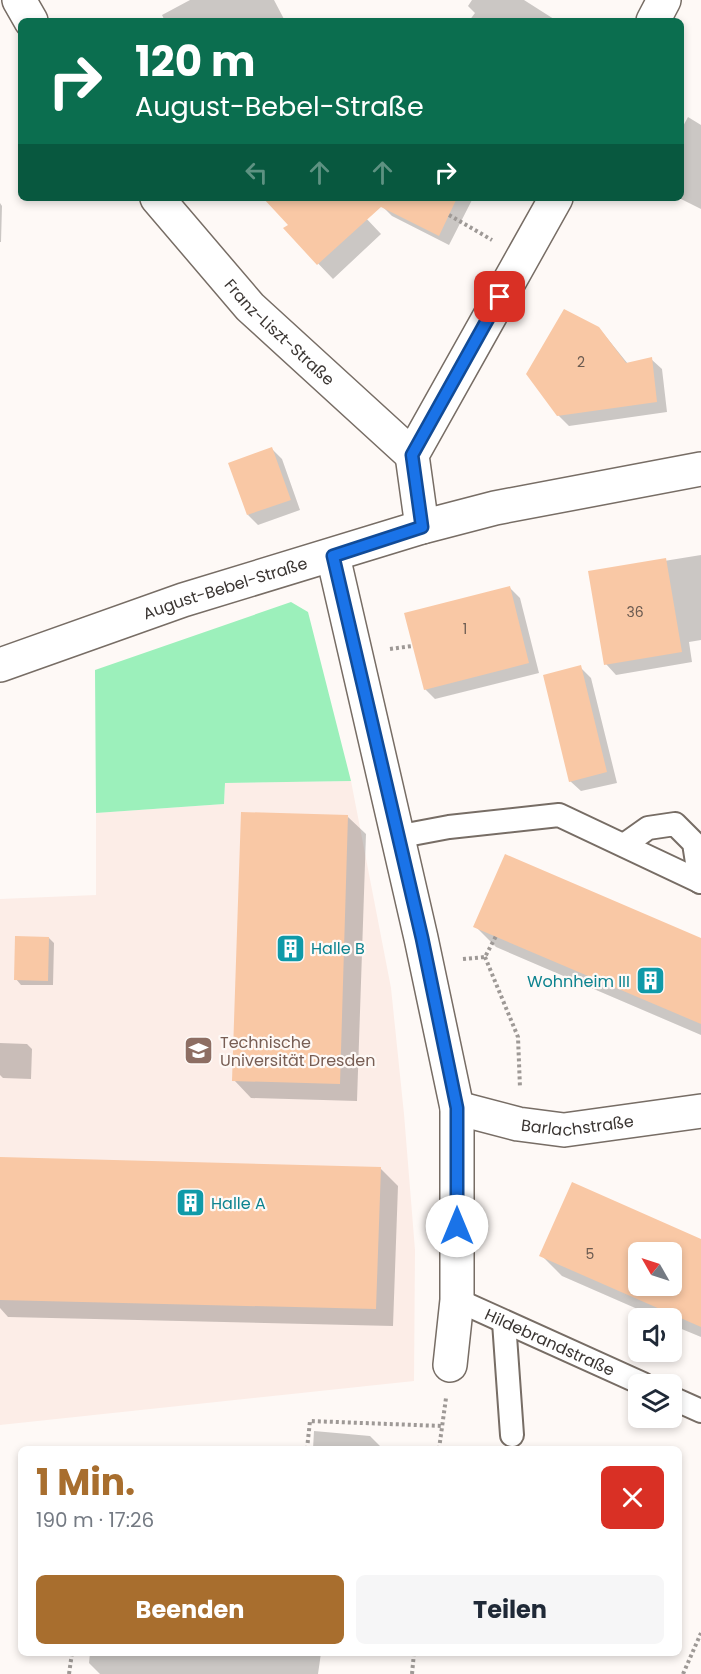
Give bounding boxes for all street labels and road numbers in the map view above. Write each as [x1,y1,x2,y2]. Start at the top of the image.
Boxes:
street label: Franz-Liszt-Straße [219,274,340,391]
street label: August-Bebel-Straße [140,551,310,625]
street label: Barlachstraße [520,1109,635,1142]
street label: Hildebrandstraße [481,1303,619,1381]

